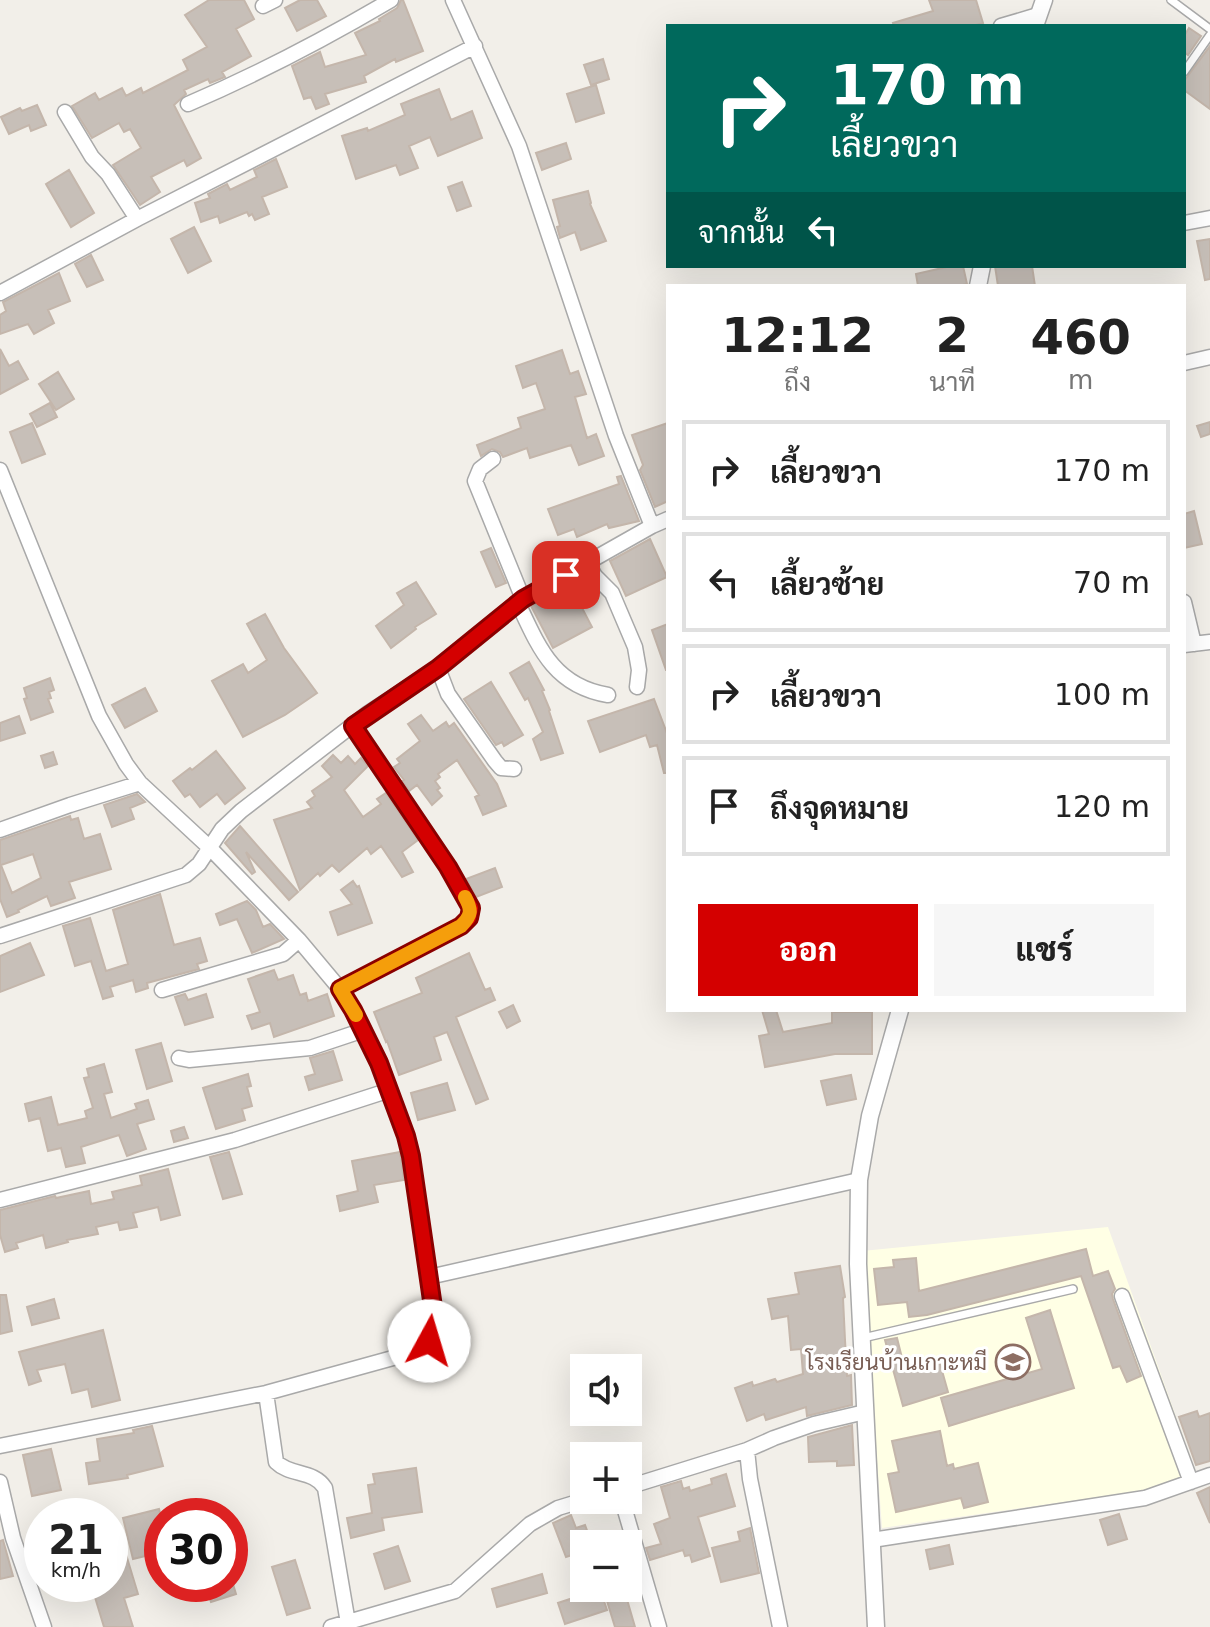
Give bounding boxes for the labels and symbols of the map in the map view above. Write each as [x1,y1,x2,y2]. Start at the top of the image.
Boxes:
pin [532,541,600,609]
position arrow [387,1299,471,1383]
school or university icon: โรงเรียนบ้านเกาะหมี [994,1343,1032,1381]
place label: โรงเรียนบ้านเกาะหมี [805,1348,987,1375]
speed limit sign: 30 [144,1498,248,1602]

